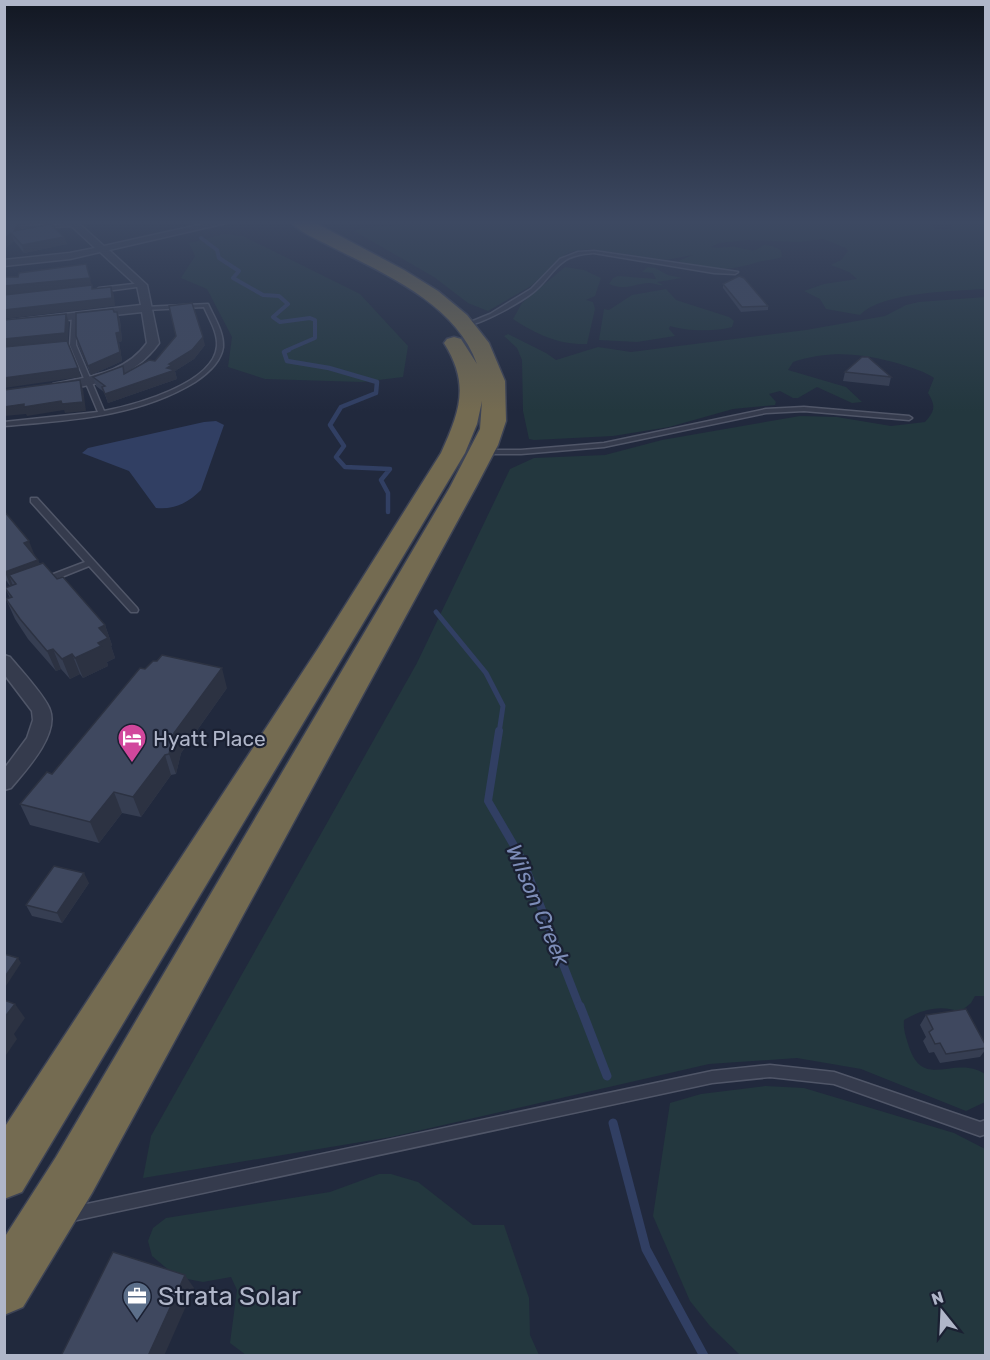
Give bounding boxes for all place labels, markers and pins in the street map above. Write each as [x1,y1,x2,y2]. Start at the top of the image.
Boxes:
hotel icon: Hyatt Place [116,722,148,764]
place label: Hyatt Place [153,726,266,751]
office icon: Strata Solar [121,1280,153,1322]
place label: Strata Solar [158,1281,301,1312]

